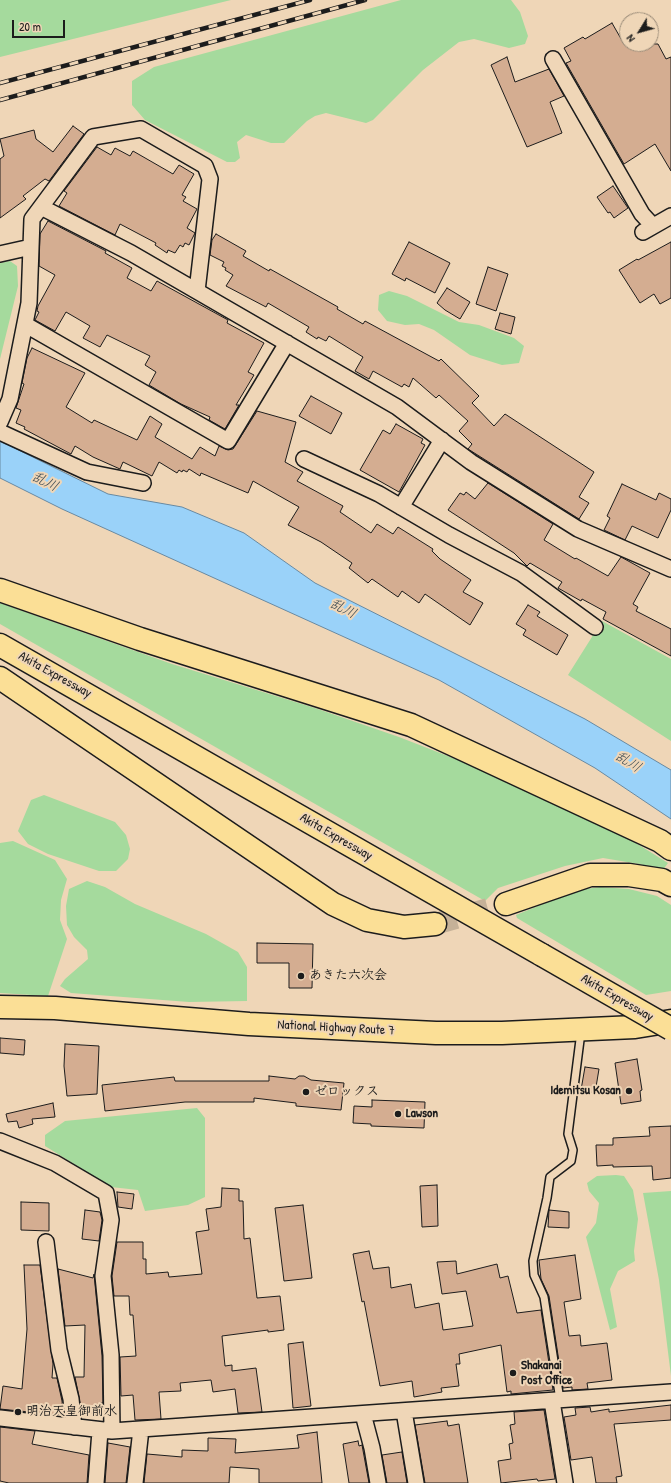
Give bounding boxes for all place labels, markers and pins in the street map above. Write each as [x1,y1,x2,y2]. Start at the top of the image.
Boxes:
place label: あきた六次会 [309,968,387,984]
marker: あきた六次会 [296,971,306,981]
place label: Idemitsu Kosan [550,1083,621,1099]
place label: ゼロックス [314,1084,379,1100]
marker: Idemitsu Kosan [624,1086,634,1096]
marker: ゼロックス [301,1087,311,1097]
place label: Lawson [406,1106,438,1122]
marker: Lawson [393,1109,403,1119]
place label: Shakanai Post Office [521,1358,572,1389]
marker: Shakanai Post Office [508,1368,518,1378]
place label: 明治天皇御前水 [26,1404,117,1420]
marker: 明治天皇御前水 [13,1407,23,1417]

